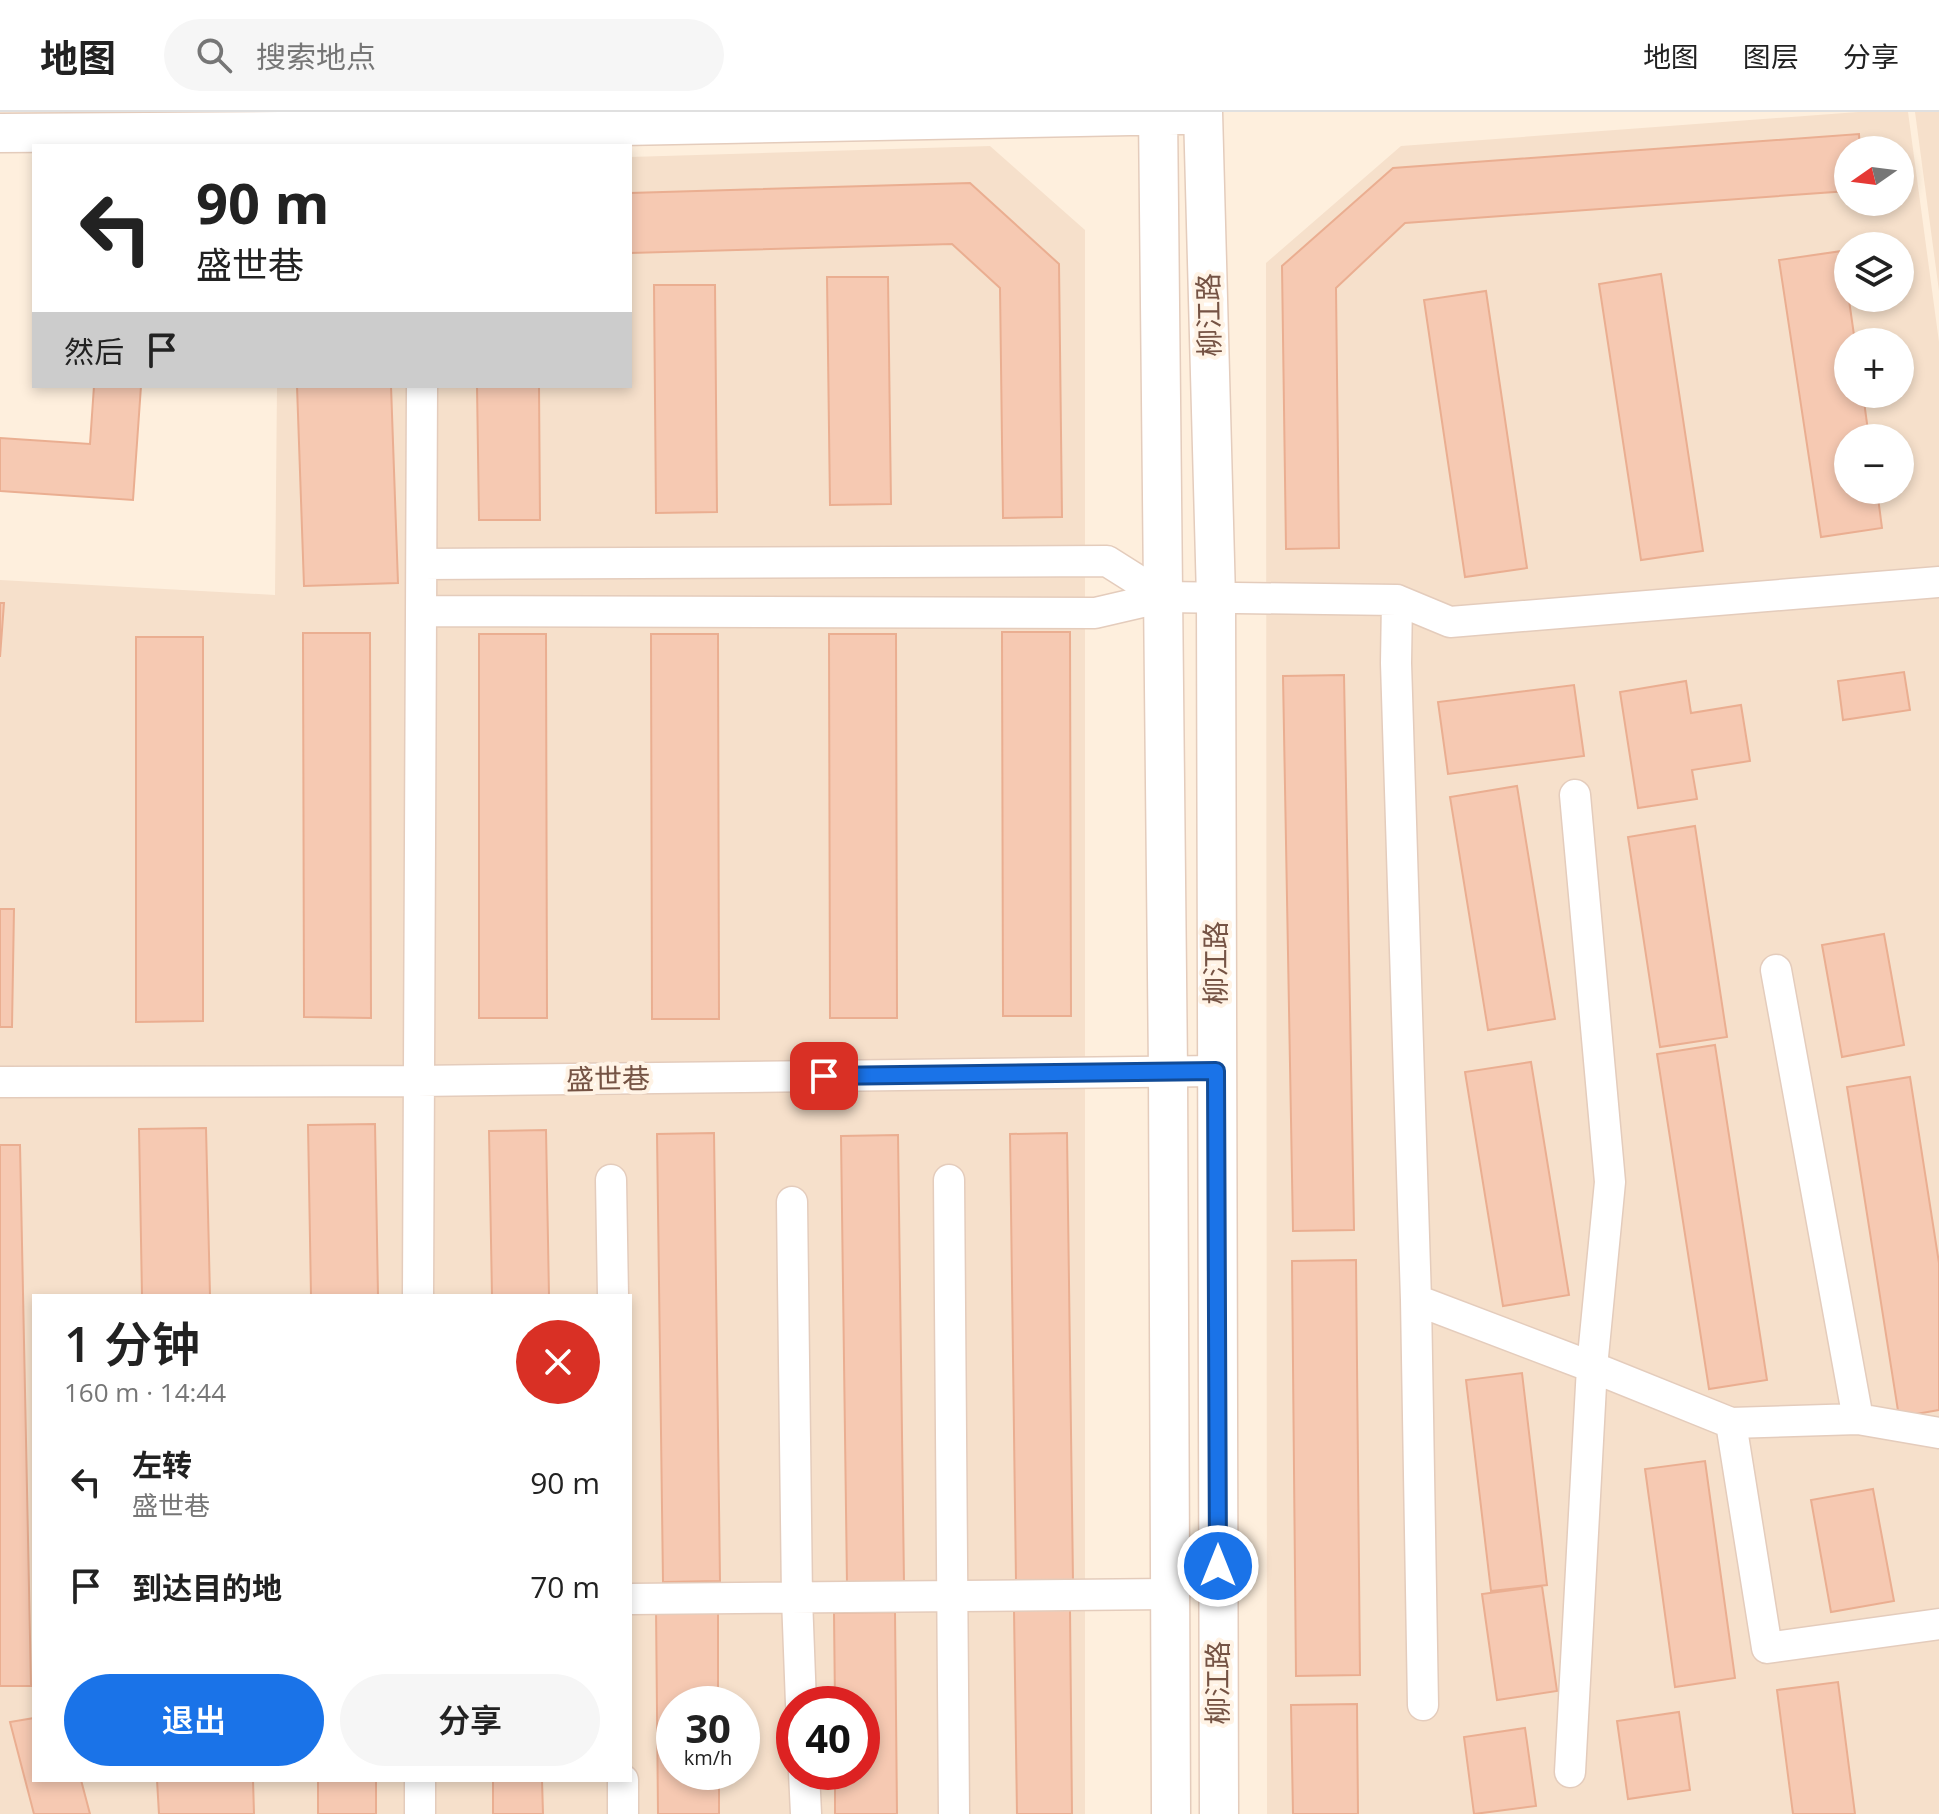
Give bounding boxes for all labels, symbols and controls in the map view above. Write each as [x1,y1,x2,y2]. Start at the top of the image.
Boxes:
search box [164,19,724,91]
text: 地图 [40,31,116,83]
icon: search [192,33,236,77]
text: 搜索地点 [256,36,376,77]
text: 地图 [1643,37,1699,75]
text: 图层 [1743,37,1799,75]
text: 分享 [1843,37,1899,75]
north arrow [1834,136,1914,216]
map controls [1834,136,1914,504]
text: 90 m [196,164,330,240]
icon: left [64,176,168,280]
button: layers [1834,232,1914,312]
text: 盛世巷 [196,240,304,289]
street label: 柳江路 [1188,273,1228,357]
icon: arrive [140,328,184,372]
button: + [1834,328,1914,408]
text: 然后 [64,331,124,372]
button: − [1834,424,1914,504]
street label: 柳江路 [1196,921,1234,1005]
pin [790,1042,858,1110]
icon: arrive [802,1054,846,1098]
street label: 盛世巷 [566,1058,650,1098]
text: 1 分钟 [64,1311,200,1376]
button: close [516,1320,600,1404]
text: 160 m · 14:44 [64,1374,226,1410]
text: 左转 [132,1444,192,1485]
icon: left [64,1460,108,1504]
text: 90 m [530,1462,600,1503]
text: 盛世巷 [132,1487,210,1523]
position arrow [1176,1524,1260,1608]
icon: arrive [64,1564,108,1608]
text: 70 m [530,1566,600,1607]
text: 到达目的地 [132,1567,282,1608]
street label: 柳江路 [1198,1641,1236,1725]
button: 退出 [64,1674,324,1766]
button: 分享 [340,1674,600,1766]
speed limit sign: 40 [776,1686,880,1790]
text: 30 [685,1700,731,1755]
text: km/h [684,1744,732,1771]

